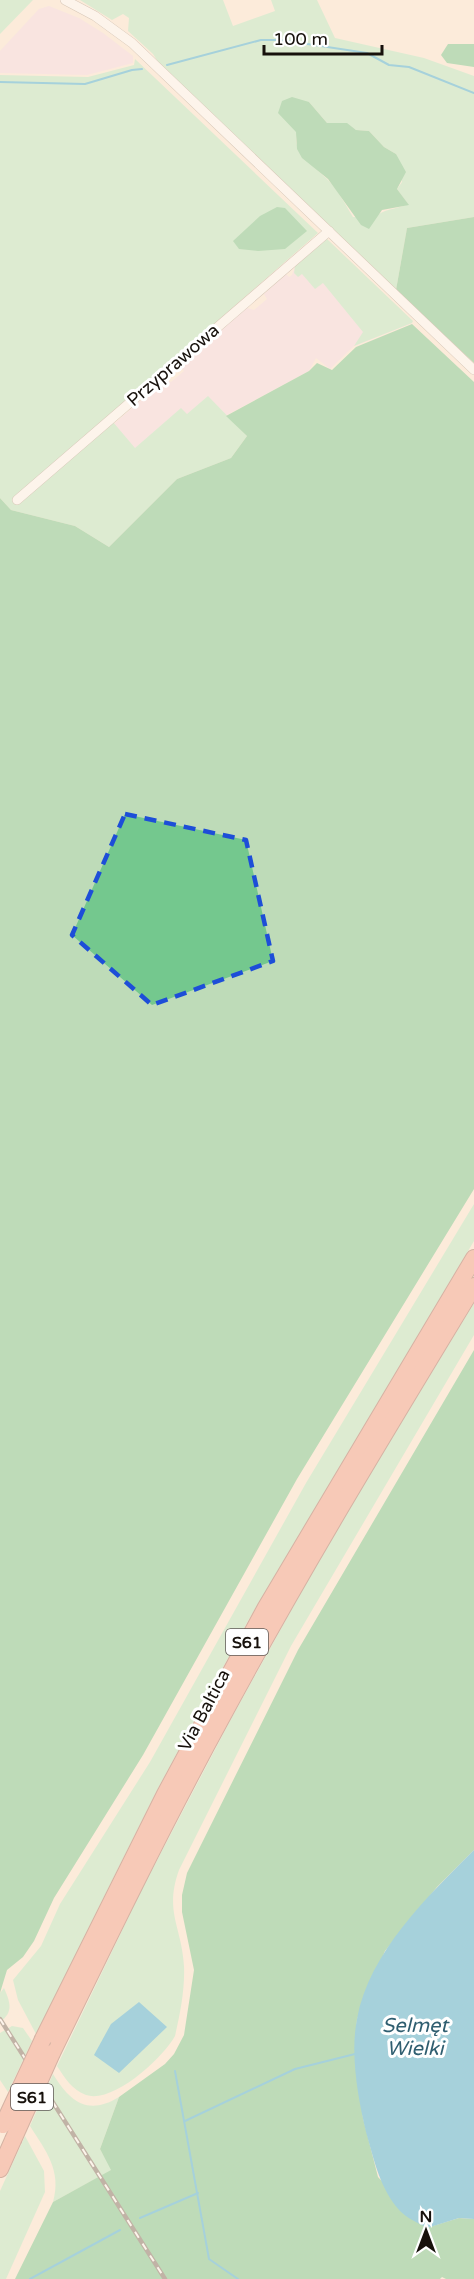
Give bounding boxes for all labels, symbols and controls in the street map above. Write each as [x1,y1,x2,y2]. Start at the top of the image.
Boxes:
scale bar [264,18,382,56]
text: 100 m [273,28,328,50]
street label: Przyprawowa [122,319,224,411]
road number: S61 [226,1629,268,1655]
street label: Via Baltica [173,1665,235,1755]
water label: Selmęt Wielki [382,2014,450,2061]
road number: S61 [11,2084,53,2110]
north arrow [396,2201,456,2261]
text: N [420,2207,432,2227]

